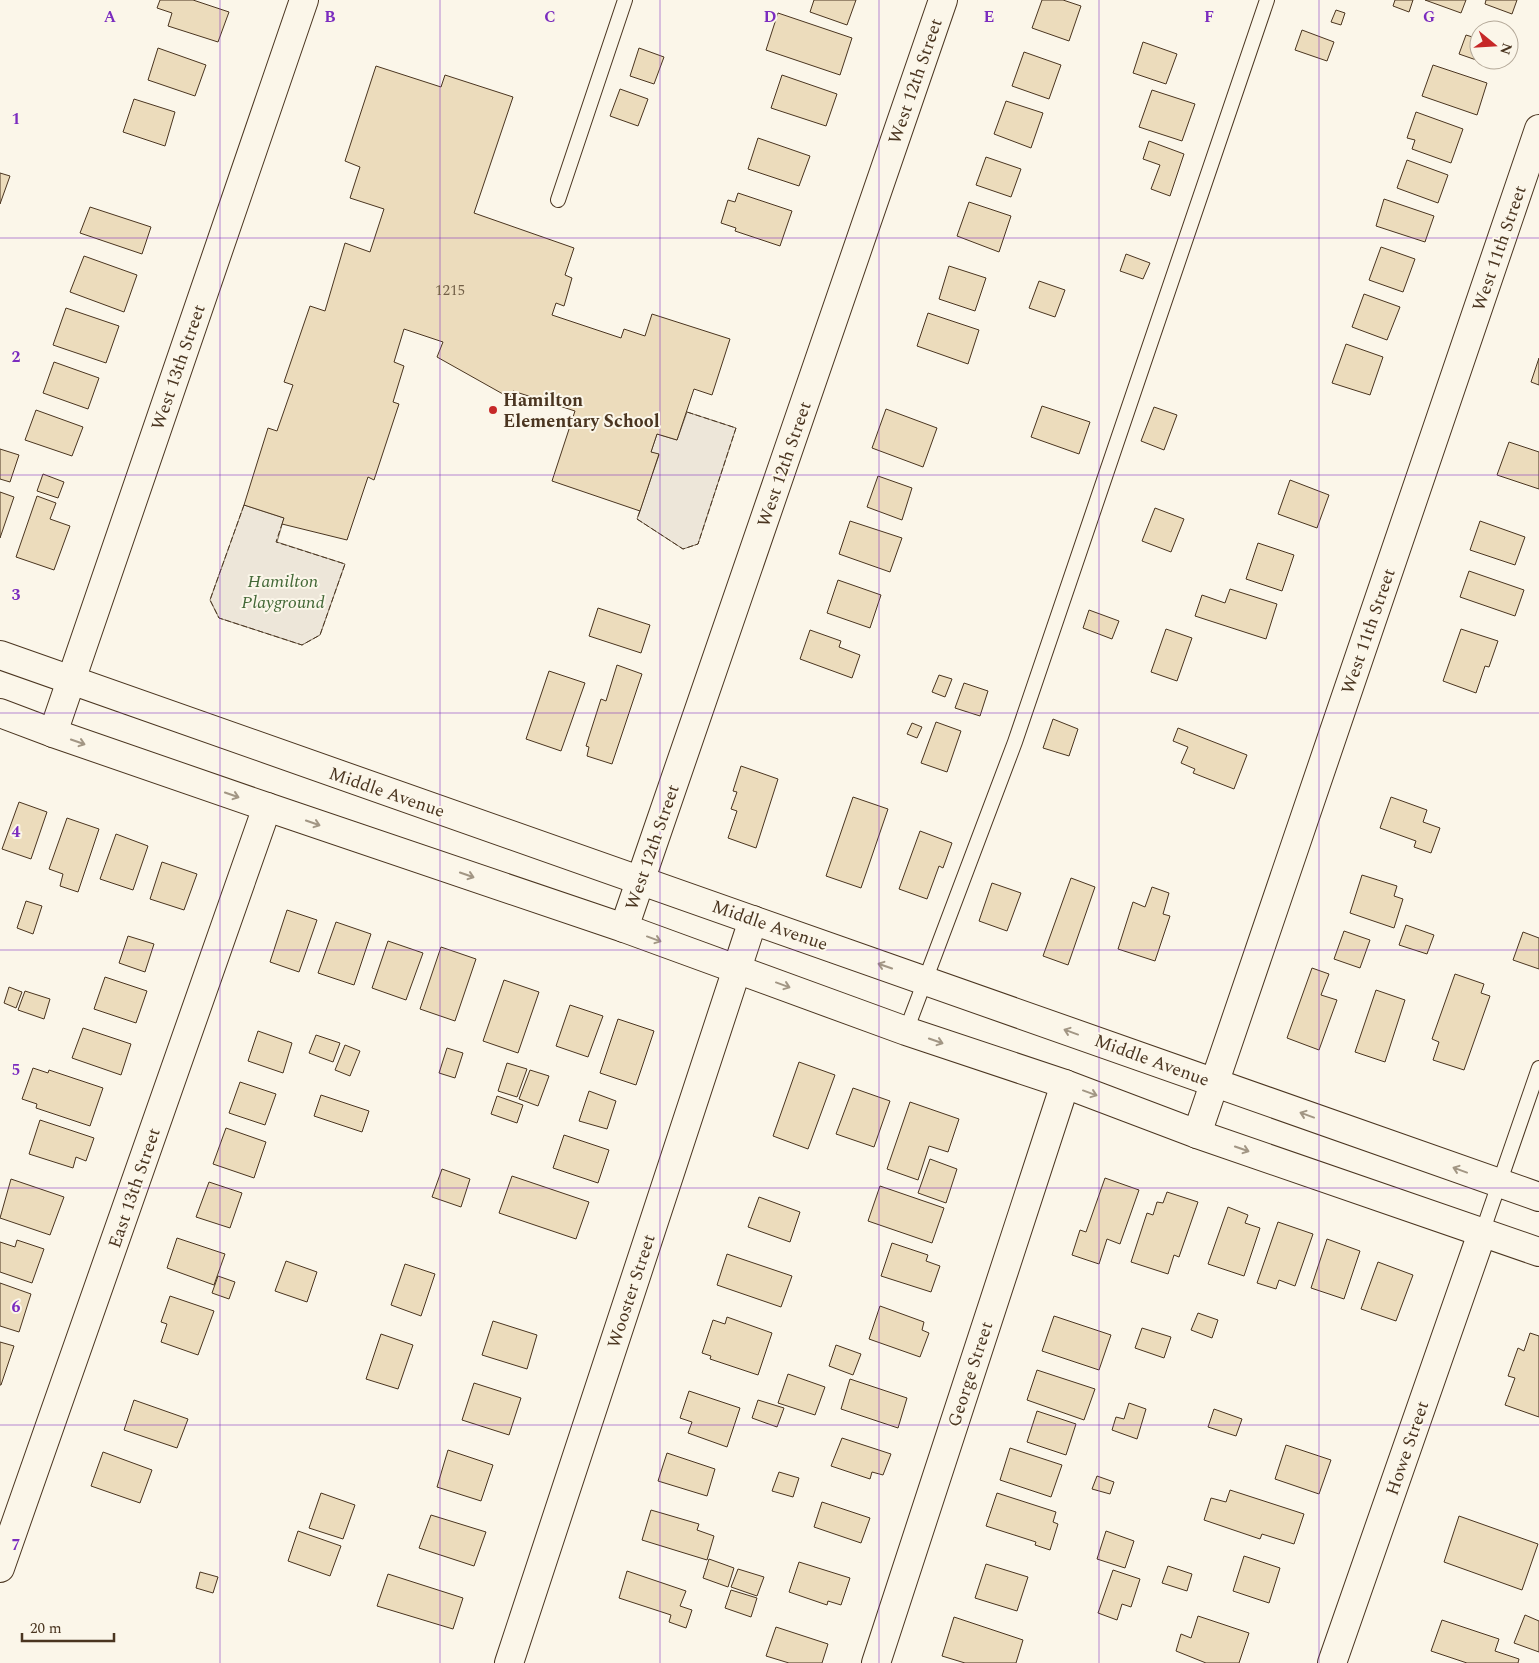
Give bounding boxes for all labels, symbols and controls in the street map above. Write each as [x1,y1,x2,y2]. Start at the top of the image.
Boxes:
text: A [104,5,117,29]
text: B [324,5,336,29]
text: C [544,5,556,29]
text: D [764,5,777,29]
text: E [984,5,994,29]
text: F [1204,5,1214,29]
text: G [1423,5,1435,29]
street label: West 12th Street [881,15,950,148]
north arrow [1469,20,1519,70]
text: N [1494,40,1518,58]
text: 1 [12,107,20,131]
street label: West 11th Street [1465,182,1534,315]
house number: 1215 [435,279,465,302]
street label: West 13th Street [144,301,213,434]
text: 2 [12,345,21,369]
place label: Hamilton Elementary School [503,387,660,435]
street label: West 12th Street [750,398,819,531]
marker: Hamilton Elementary School [487,404,499,416]
street label: West 11th Street [1334,565,1403,698]
park label: Hamilton Playground [241,568,325,616]
text: 3 [12,583,21,607]
one-way arrow [70,738,86,747]
street label: Middle Avenue [325,760,448,825]
street label: West 12th Street [618,781,687,914]
one-way arrow [224,791,239,800]
one-way arrow [305,819,321,828]
text: 4 [12,820,21,844]
one-way arrow [459,871,475,880]
street label: Middle Avenue [708,893,831,958]
one-way arrow [646,935,662,944]
one-way arrow [878,961,893,970]
one-way arrow [775,981,790,990]
one-way arrow [1063,1026,1079,1036]
street label: Middle Avenue [1090,1027,1213,1094]
one-way arrow [928,1036,944,1046]
text: 5 [12,1058,20,1082]
one-way arrow [1081,1089,1097,1098]
one-way arrow [1299,1110,1315,1119]
street label: East 13th Street [101,1124,168,1252]
one-way arrow [1234,1145,1249,1154]
one-way arrow [1452,1165,1468,1174]
street label: Wooster Street [600,1231,663,1352]
text: 6 [12,1295,21,1319]
street label: George Street [941,1318,1000,1430]
street label: Howe Street [1379,1397,1436,1499]
text: 7 [12,1533,21,1557]
scale bar [22,1610,115,1642]
text: 20 m [30,1617,62,1640]

